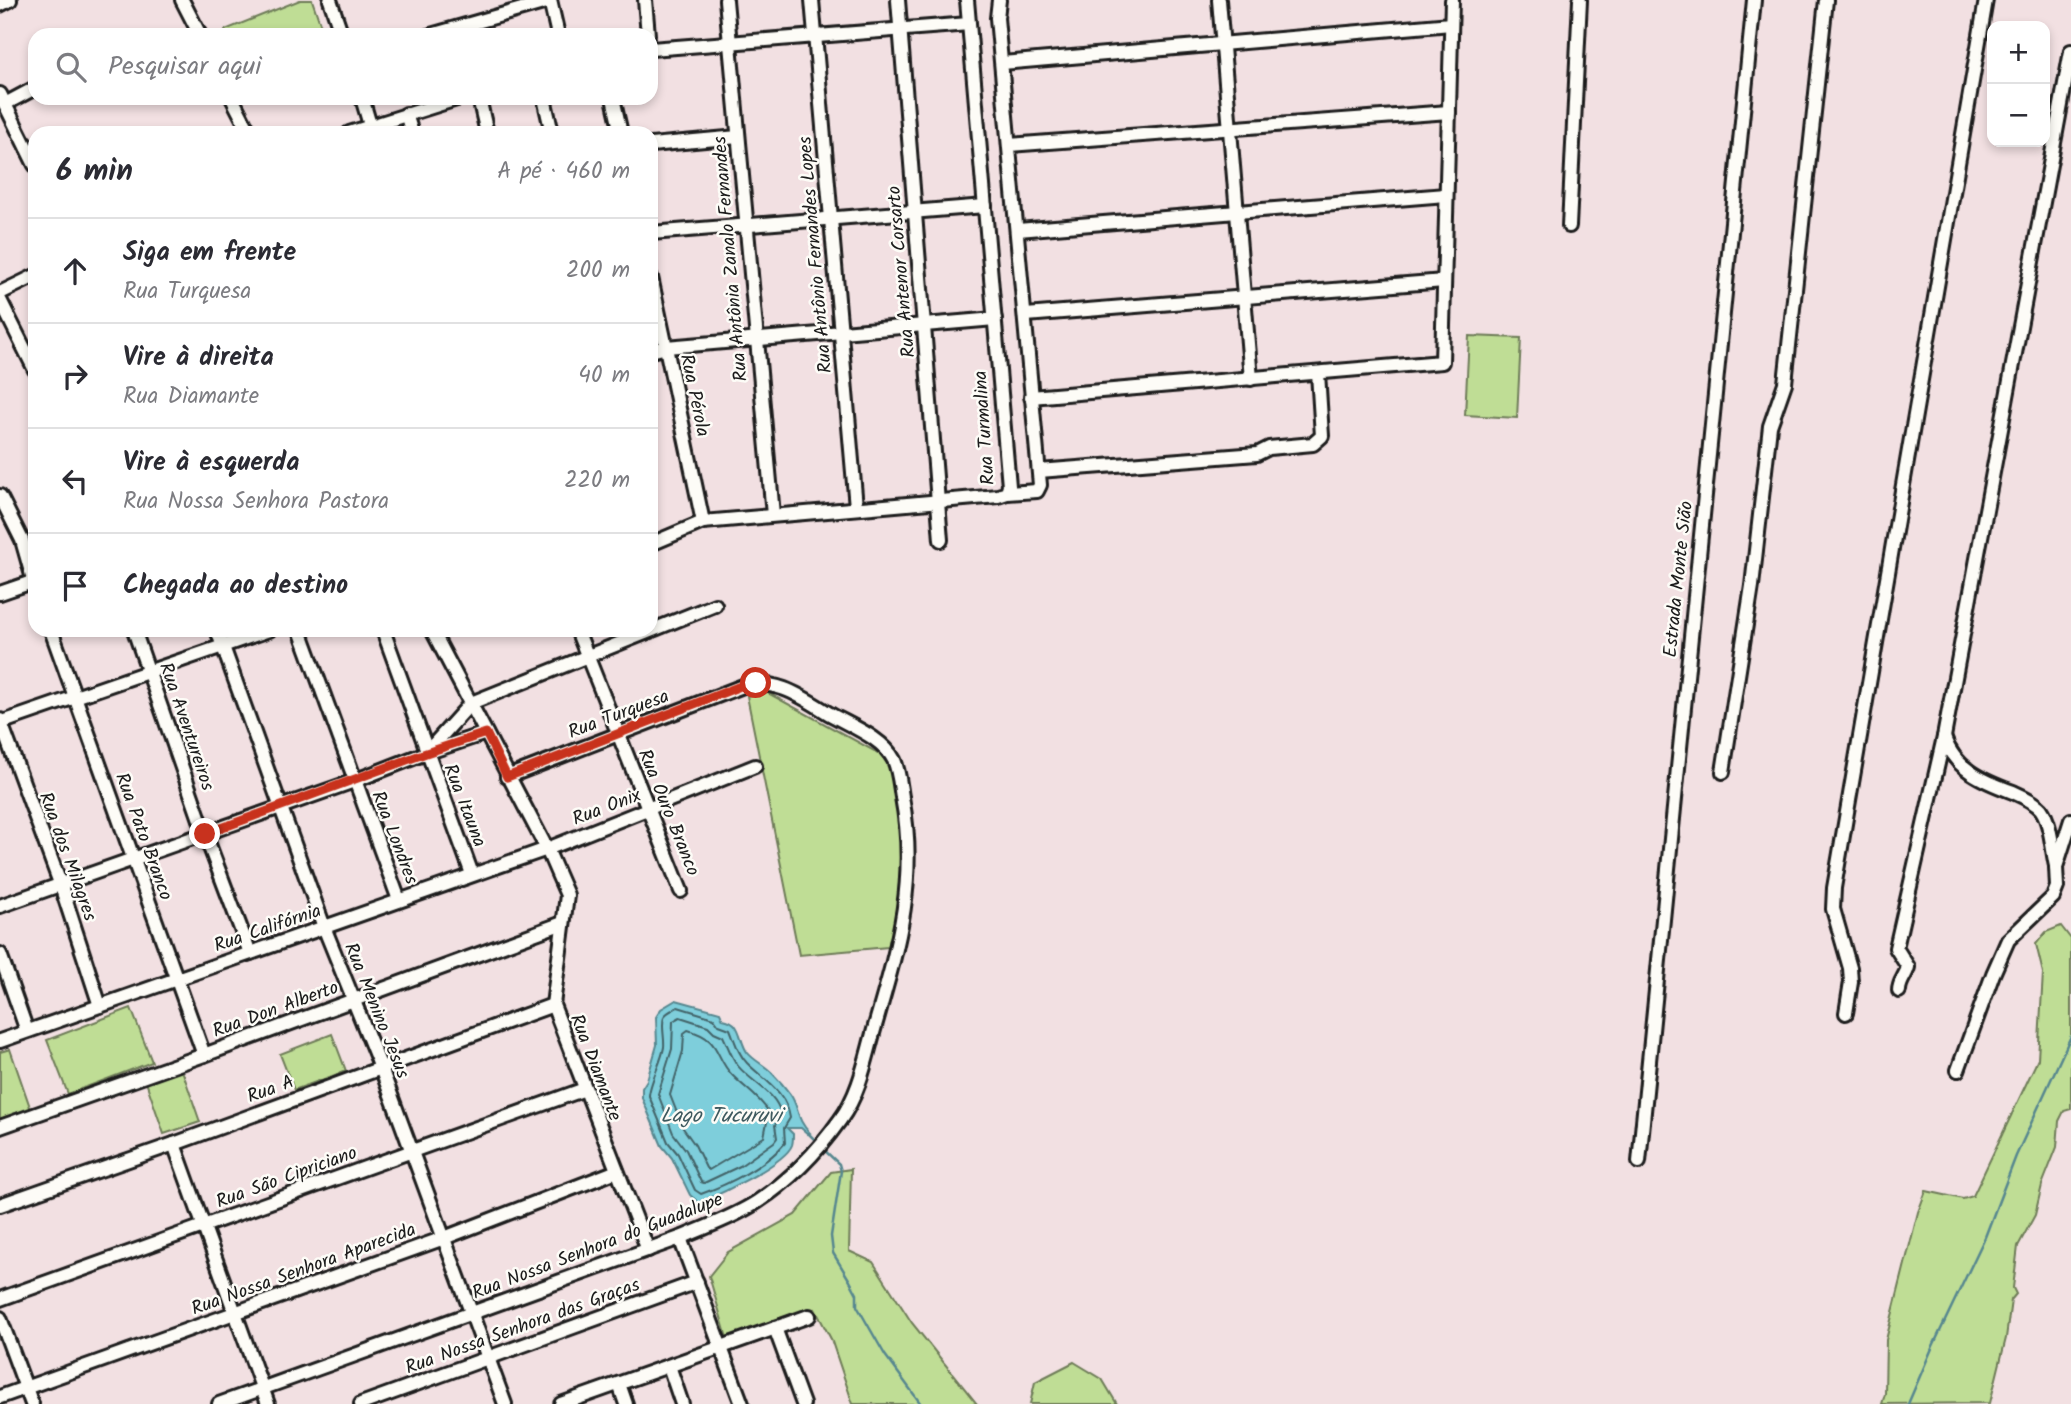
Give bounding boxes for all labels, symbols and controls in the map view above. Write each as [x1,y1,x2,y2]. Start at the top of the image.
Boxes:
map controls [1987,21,2050,147]
button: + [1987,21,2050,84]
search box [28,28,658,105]
text: Pesquisar aqui [108,46,261,88]
icon: search [52,48,90,86]
button: − [1987,84,2050,147]
street label: Rua Antônia Zanalo Fernandes [705,135,757,383]
street label: Rua Antônio Fernandes Lopes [791,135,841,375]
text: 6 min [56,148,133,196]
text: A pé · 460 m [497,154,630,190]
street label: Rua Antenor Corsarto [880,185,924,359]
text: Siga em frente [123,232,296,274]
icon: ahead [56,252,94,290]
text: 200 m [566,253,630,289]
text: Rua Turquesa [123,274,251,310]
text: Vire à direita [123,337,274,379]
street label: Rua Pérola [671,351,717,440]
icon: right [56,357,94,395]
text: 40 m [578,358,630,394]
street label: Rua Turmalina [966,370,1004,486]
text: Rua Diamante [123,379,259,415]
text: Vire à esquerda [123,442,300,484]
icon: left [56,462,94,500]
text: 220 m [564,463,630,499]
text: Rua Nossa Senhora Pastora [123,484,389,520]
street label: Estrada Monte Sião [1656,499,1702,659]
text: Chegada ao destino [123,565,348,607]
icon: arrive [56,567,94,605]
street label: Rua Aventureiros [150,658,222,795]
route start [740,667,771,698]
street label: Rua Turquesa [564,682,674,748]
street label: Rua Ouro Branco [629,745,707,881]
street label: Rua Itauna [435,760,494,852]
street label: Rua Pato Branco [106,769,180,905]
street label: Rua Onix [568,781,646,835]
street label: Rua Londres [363,786,426,889]
street label: Rua dos Milagres [30,788,104,926]
route end [189,818,220,849]
street label: Rua Califórnia [210,897,325,961]
street label: Rua Menino Jesus [335,938,417,1083]
street label: Rua Don Alberto [208,973,343,1047]
street label: Rua Diamante [561,1010,629,1126]
street label: Rua A [243,1068,299,1112]
water label: Lago Tucuruvi [661,1100,785,1133]
street label: Rua São Cipriciano [212,1138,362,1217]
street label: Rua Nossa Senhora do Guadalupe [468,1185,728,1309]
street label: Rua Nossa Senhora Aparecida [187,1215,420,1325]
street label: Rua Nossa Senhora das Graças [401,1270,644,1383]

